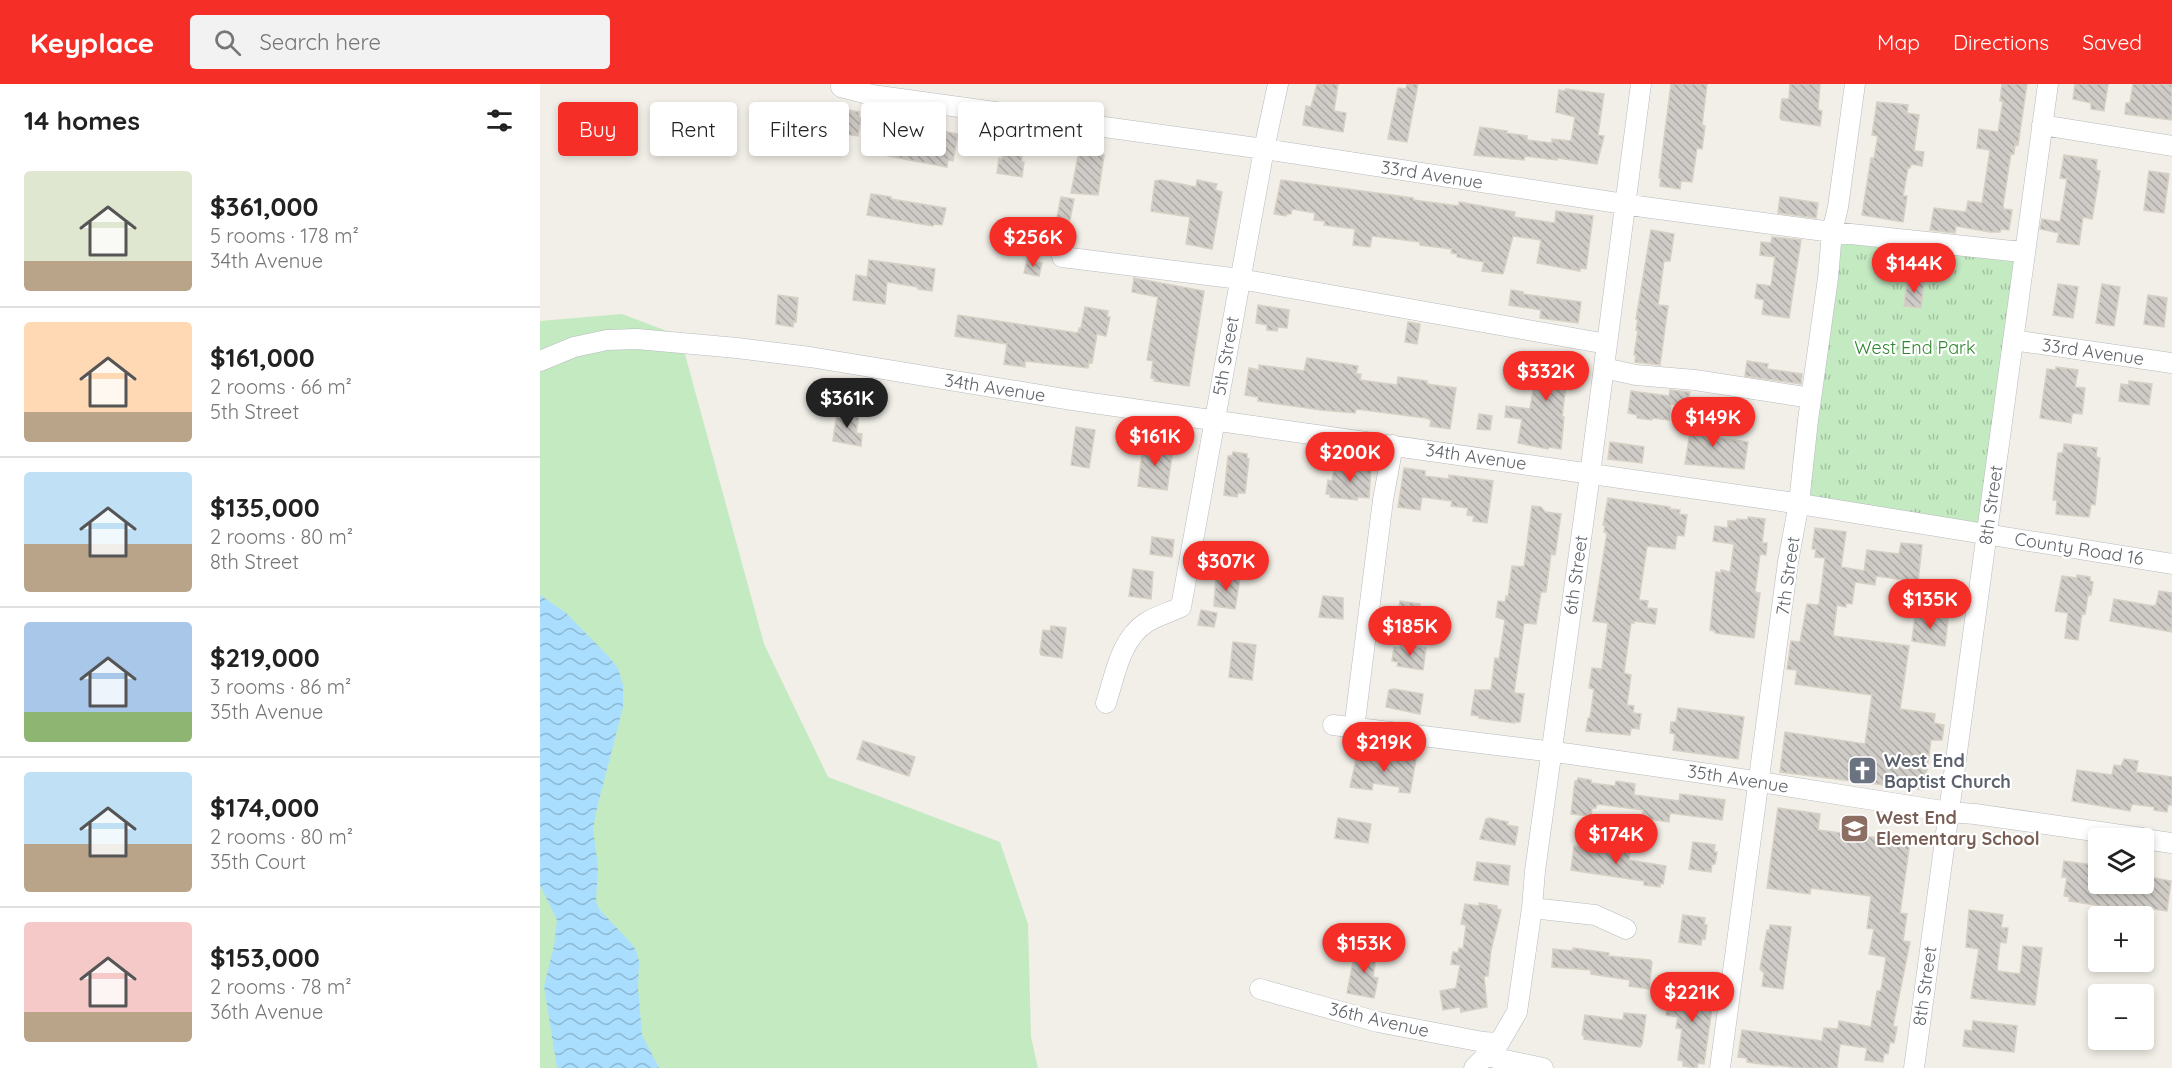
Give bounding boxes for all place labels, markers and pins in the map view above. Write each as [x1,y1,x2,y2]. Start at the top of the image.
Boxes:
pin: $256K [991,217,1075,268]
pin: $144K [1872,243,1956,294]
pin: $332K [1504,351,1588,402]
pin: $361K [805,378,889,429]
pin: $149K [1671,397,1755,448]
pin: $161K [1113,416,1197,467]
pin: $200K [1308,432,1392,483]
pin: $307K [1184,541,1268,592]
pin: $135K [1888,579,1972,630]
pin: $185K [1368,606,1452,657]
pin: $219K [1342,722,1426,773]
place label: West End Baptist Church [1884,749,2011,793]
church icon: West End Baptist Church [1847,755,1879,787]
place label: West End Elementary School [1876,806,2040,850]
school or university icon: West End Elementary School [1839,812,1871,844]
pin: $174K [1574,814,1658,865]
pin: $153K [1322,923,1406,974]
pin: $221K [1650,972,1734,1023]

